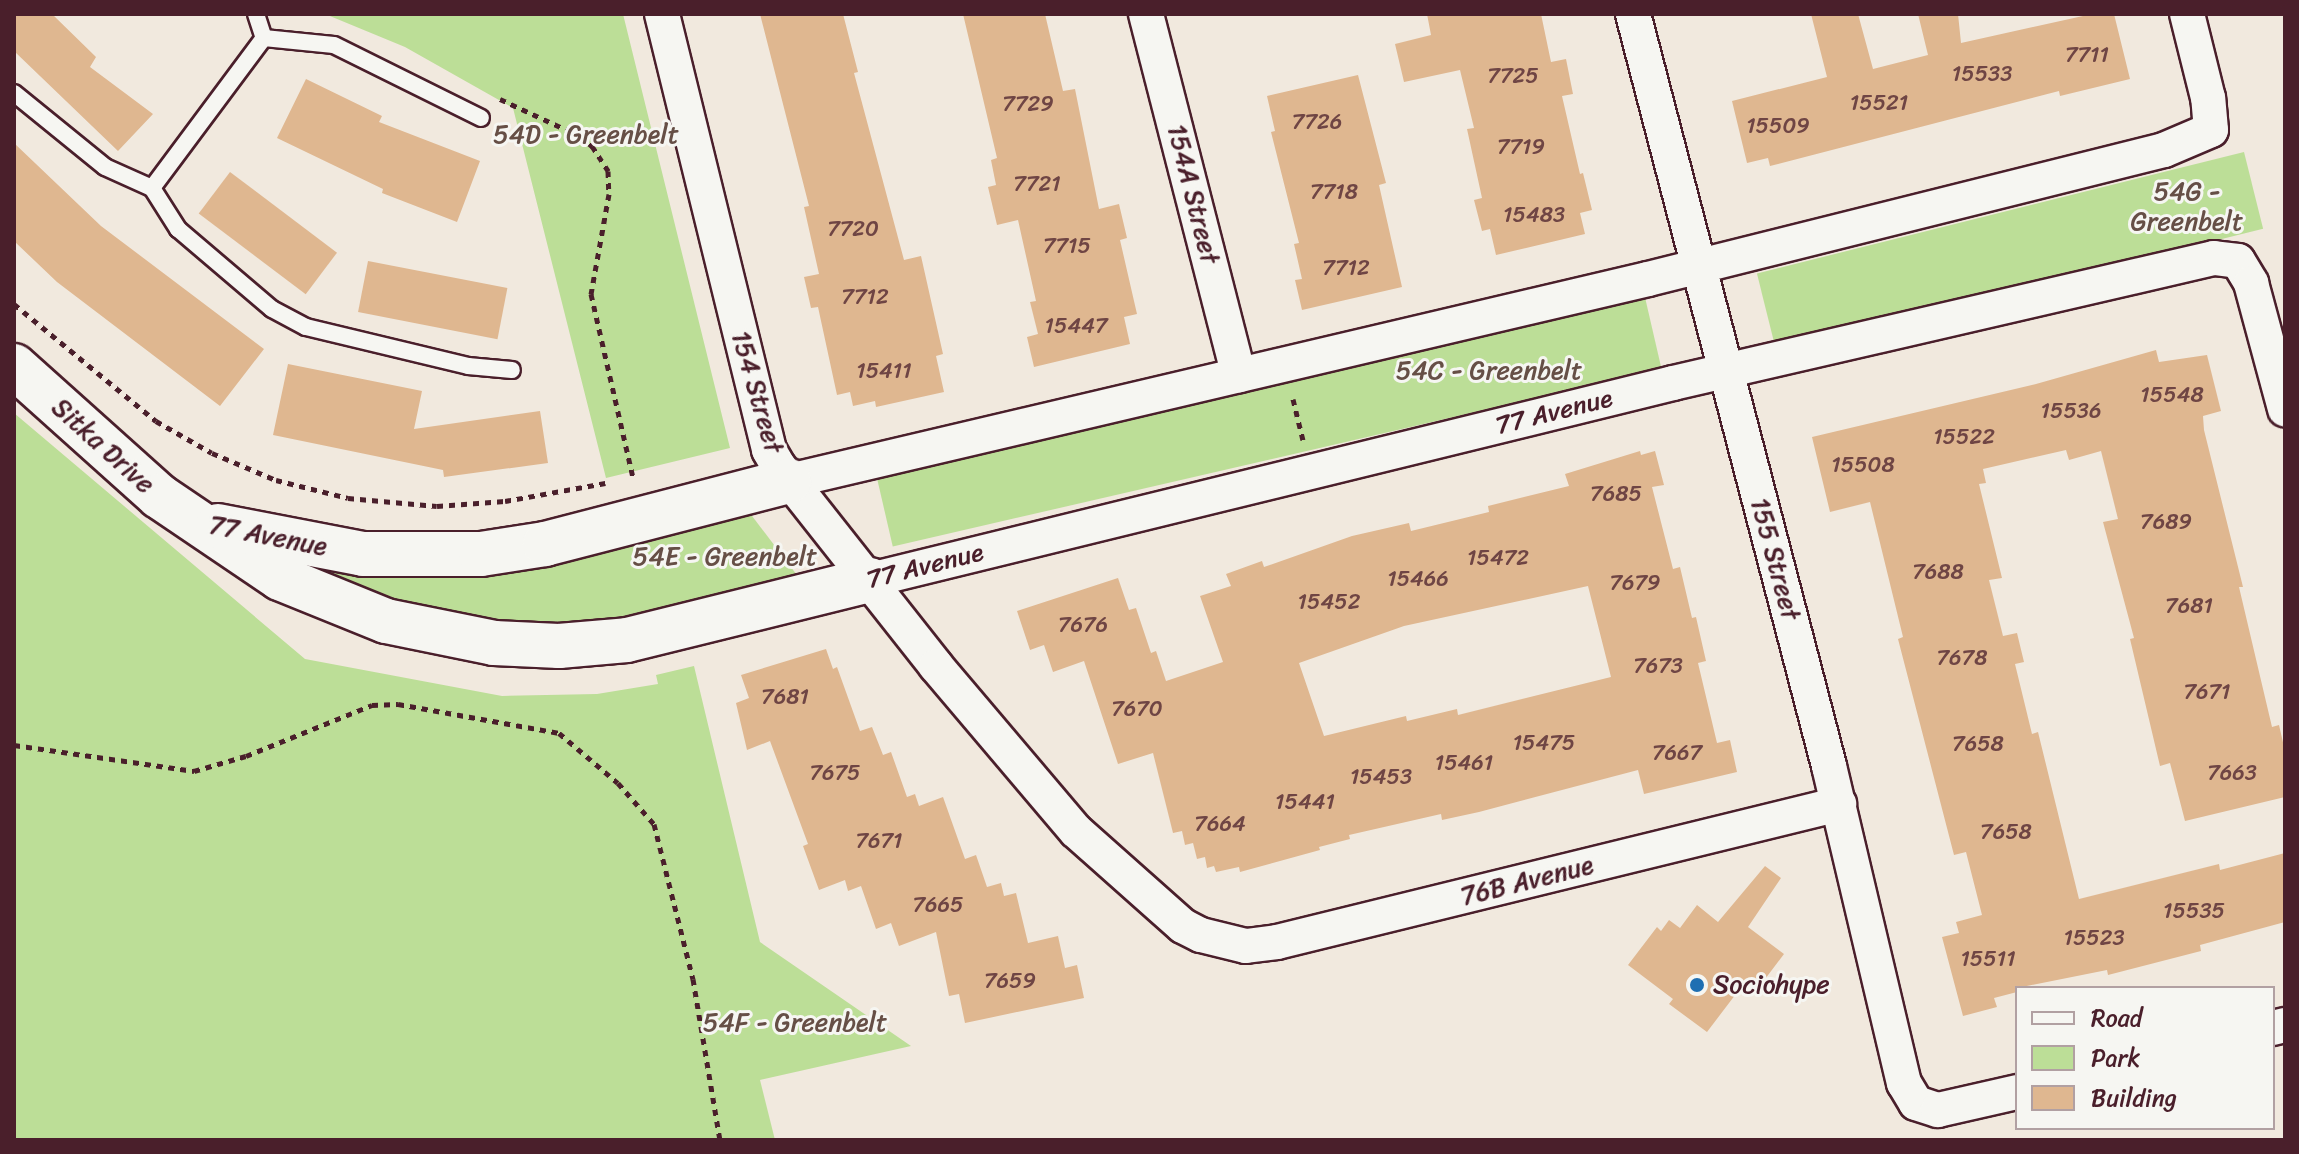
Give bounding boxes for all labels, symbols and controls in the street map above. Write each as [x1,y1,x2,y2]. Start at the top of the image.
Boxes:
house number: 7711 [2065,42,2109,68]
house number: 15533 [1952,61,2012,87]
house number: 7725 [1487,63,1539,89]
house number: 15521 [1850,90,1908,116]
house number: 7729 [1002,91,1054,117]
house number: 7726 [1292,109,1342,135]
house number: 15509 [1746,113,1810,139]
park label: 54D - Greenbelt [493,119,679,151]
street label: 154A Street [1161,121,1225,267]
house number: 7719 [1497,134,1545,160]
house number: 7721 [1013,171,1061,197]
park label: 54G - Greenbelt [2131,176,2243,238]
house number: 7718 [1310,179,1358,205]
house number: 15483 [1503,202,1565,228]
house number: 7720 [827,216,879,242]
house number: 7715 [1043,233,1091,259]
house number: 7712 [1322,255,1370,281]
house number: 7712 [841,284,889,310]
house number: 15447 [1045,313,1107,339]
street label: 154 Street [725,327,789,457]
park label: 54C - Greenbelt [1396,355,1582,387]
house number: 15411 [856,358,912,384]
street label: 77 Avenue [1492,382,1616,442]
house number: 15548 [2140,382,2204,408]
street label: Sitka Drive [45,392,161,500]
house number: 15536 [2041,398,2101,424]
house number: 15522 [1933,424,1995,450]
house number: 15508 [1831,452,1895,478]
house number: 7685 [1590,481,1642,507]
street label: 155 Street [1744,494,1806,624]
street label: 77 Avenue [206,509,330,563]
house number: 7689 [2140,509,2192,535]
street label: 77 Avenue [863,536,987,596]
park label: 54E - Greenbelt [633,541,817,573]
house number: 15472 [1467,545,1529,571]
house number: 7688 [1912,559,1964,585]
house number: 15466 [1387,566,1449,592]
house number: 7679 [1609,570,1661,596]
house number: 15452 [1298,589,1360,615]
house number: 7681 [2165,593,2213,619]
house number: 7676 [1058,612,1108,638]
house number: 7678 [1937,645,1987,671]
house number: 7673 [1633,653,1683,679]
house number: 7671 [2183,679,2231,705]
house number: 7681 [761,684,809,710]
house number: 7670 [1111,696,1163,722]
house number: 15475 [1513,730,1575,756]
house number: 7658 [1952,731,2004,757]
house number: 7667 [1652,740,1702,766]
house number: 15461 [1435,750,1493,776]
house number: 7675 [809,760,861,786]
house number: 7663 [2207,760,2257,786]
house number: 15453 [1350,764,1412,790]
house number: 15441 [1275,789,1335,815]
house number: 7664 [1194,811,1246,837]
house number: 7658 [1980,819,2032,845]
house number: 7671 [855,828,903,854]
street label: 76B Avenue [1457,849,1597,913]
house number: 7665 [913,892,963,918]
house number: 15535 [2163,898,2225,924]
house number: 15523 [2063,925,2125,951]
house number: 15511 [1960,946,2016,972]
house number: 7659 [984,968,1036,994]
place label: Sociohype [1713,969,1830,1001]
marker: Sociohype [1688,976,1706,994]
legend [2015,986,2275,1130]
text: Road [2091,997,2142,1039]
park label: 54F - Greenbelt [703,1007,887,1039]
text: Park [2091,1037,2140,1079]
text: Building [2091,1077,2177,1119]

